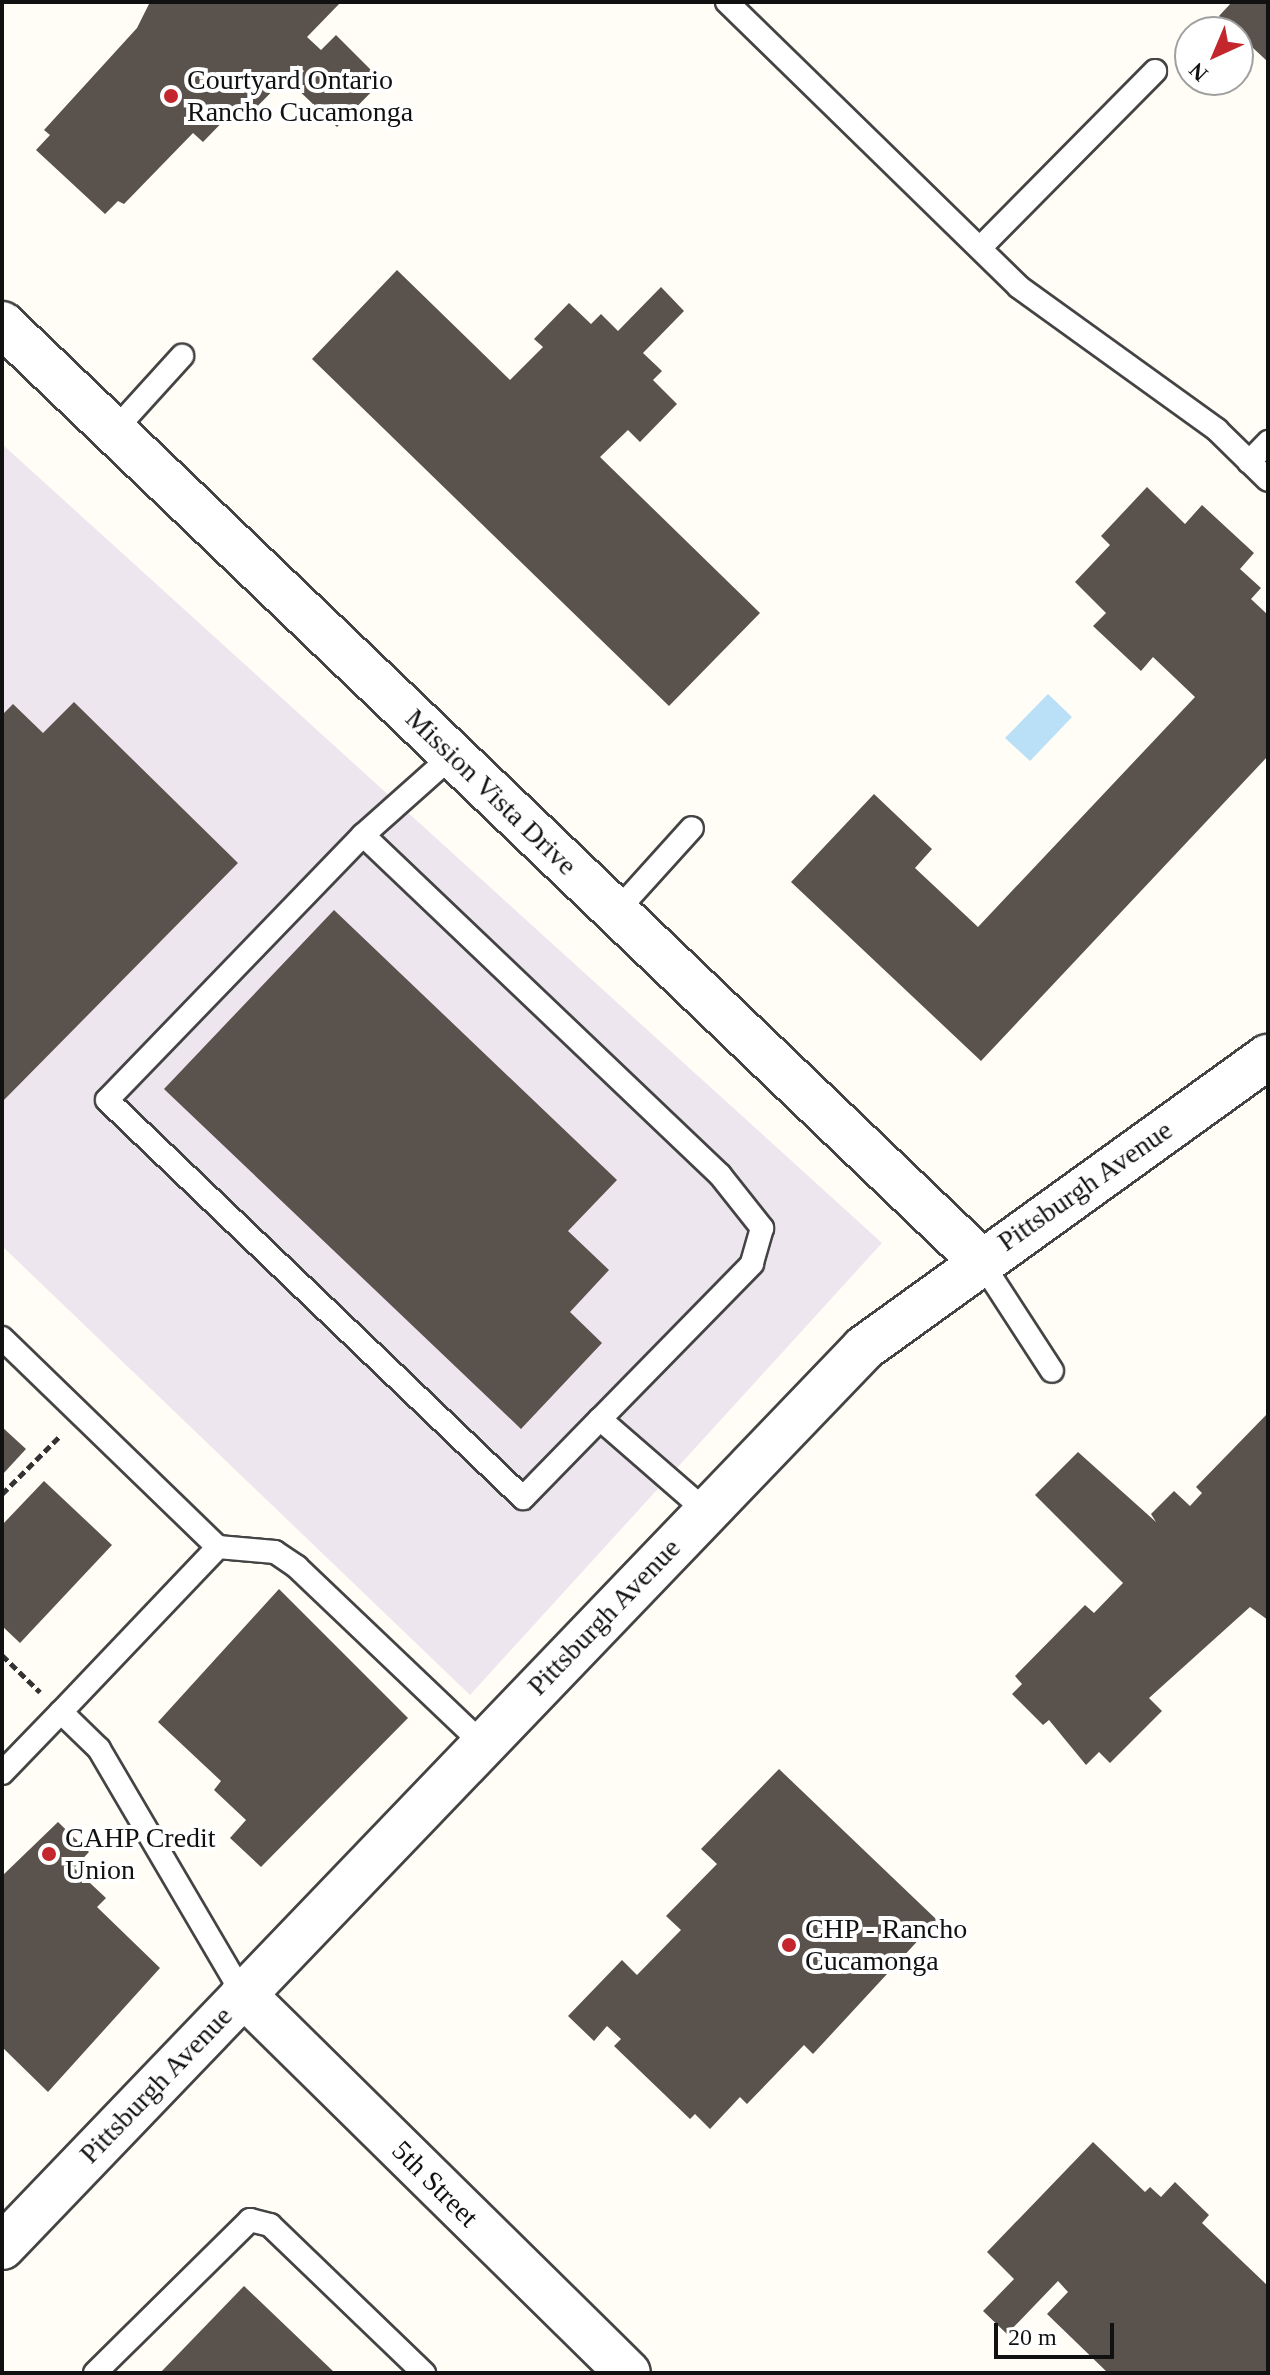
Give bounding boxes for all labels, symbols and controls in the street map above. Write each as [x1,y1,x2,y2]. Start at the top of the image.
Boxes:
north arrow [1174,16,1254,96]
text: N [1184,58,1213,87]
place label: Courtyard Ontario Rancho Cucamonga [187,63,413,129]
marker: Courtyard Ontario Rancho Cucamonga [162,87,180,105]
street label: Mission Vista Drive [398,702,584,882]
street label: Pittsburgh Avenue [991,1113,1179,1259]
street label: Pittsburgh Avenue [520,1531,688,1703]
place label: CAHP Credit Union [65,1821,217,1887]
marker: CAHP Credit Union [40,1845,58,1863]
place label: CHP - Rancho Cucamonga [805,1912,968,1978]
marker: CHP - Rancho Cucamonga [780,1936,798,1954]
street label: Pittsburgh Avenue [72,1999,240,2171]
street label: 5th Street [385,2134,485,2234]
scale bar [998,2307,1118,2357]
text: 20 m [1008,2324,1057,2350]

